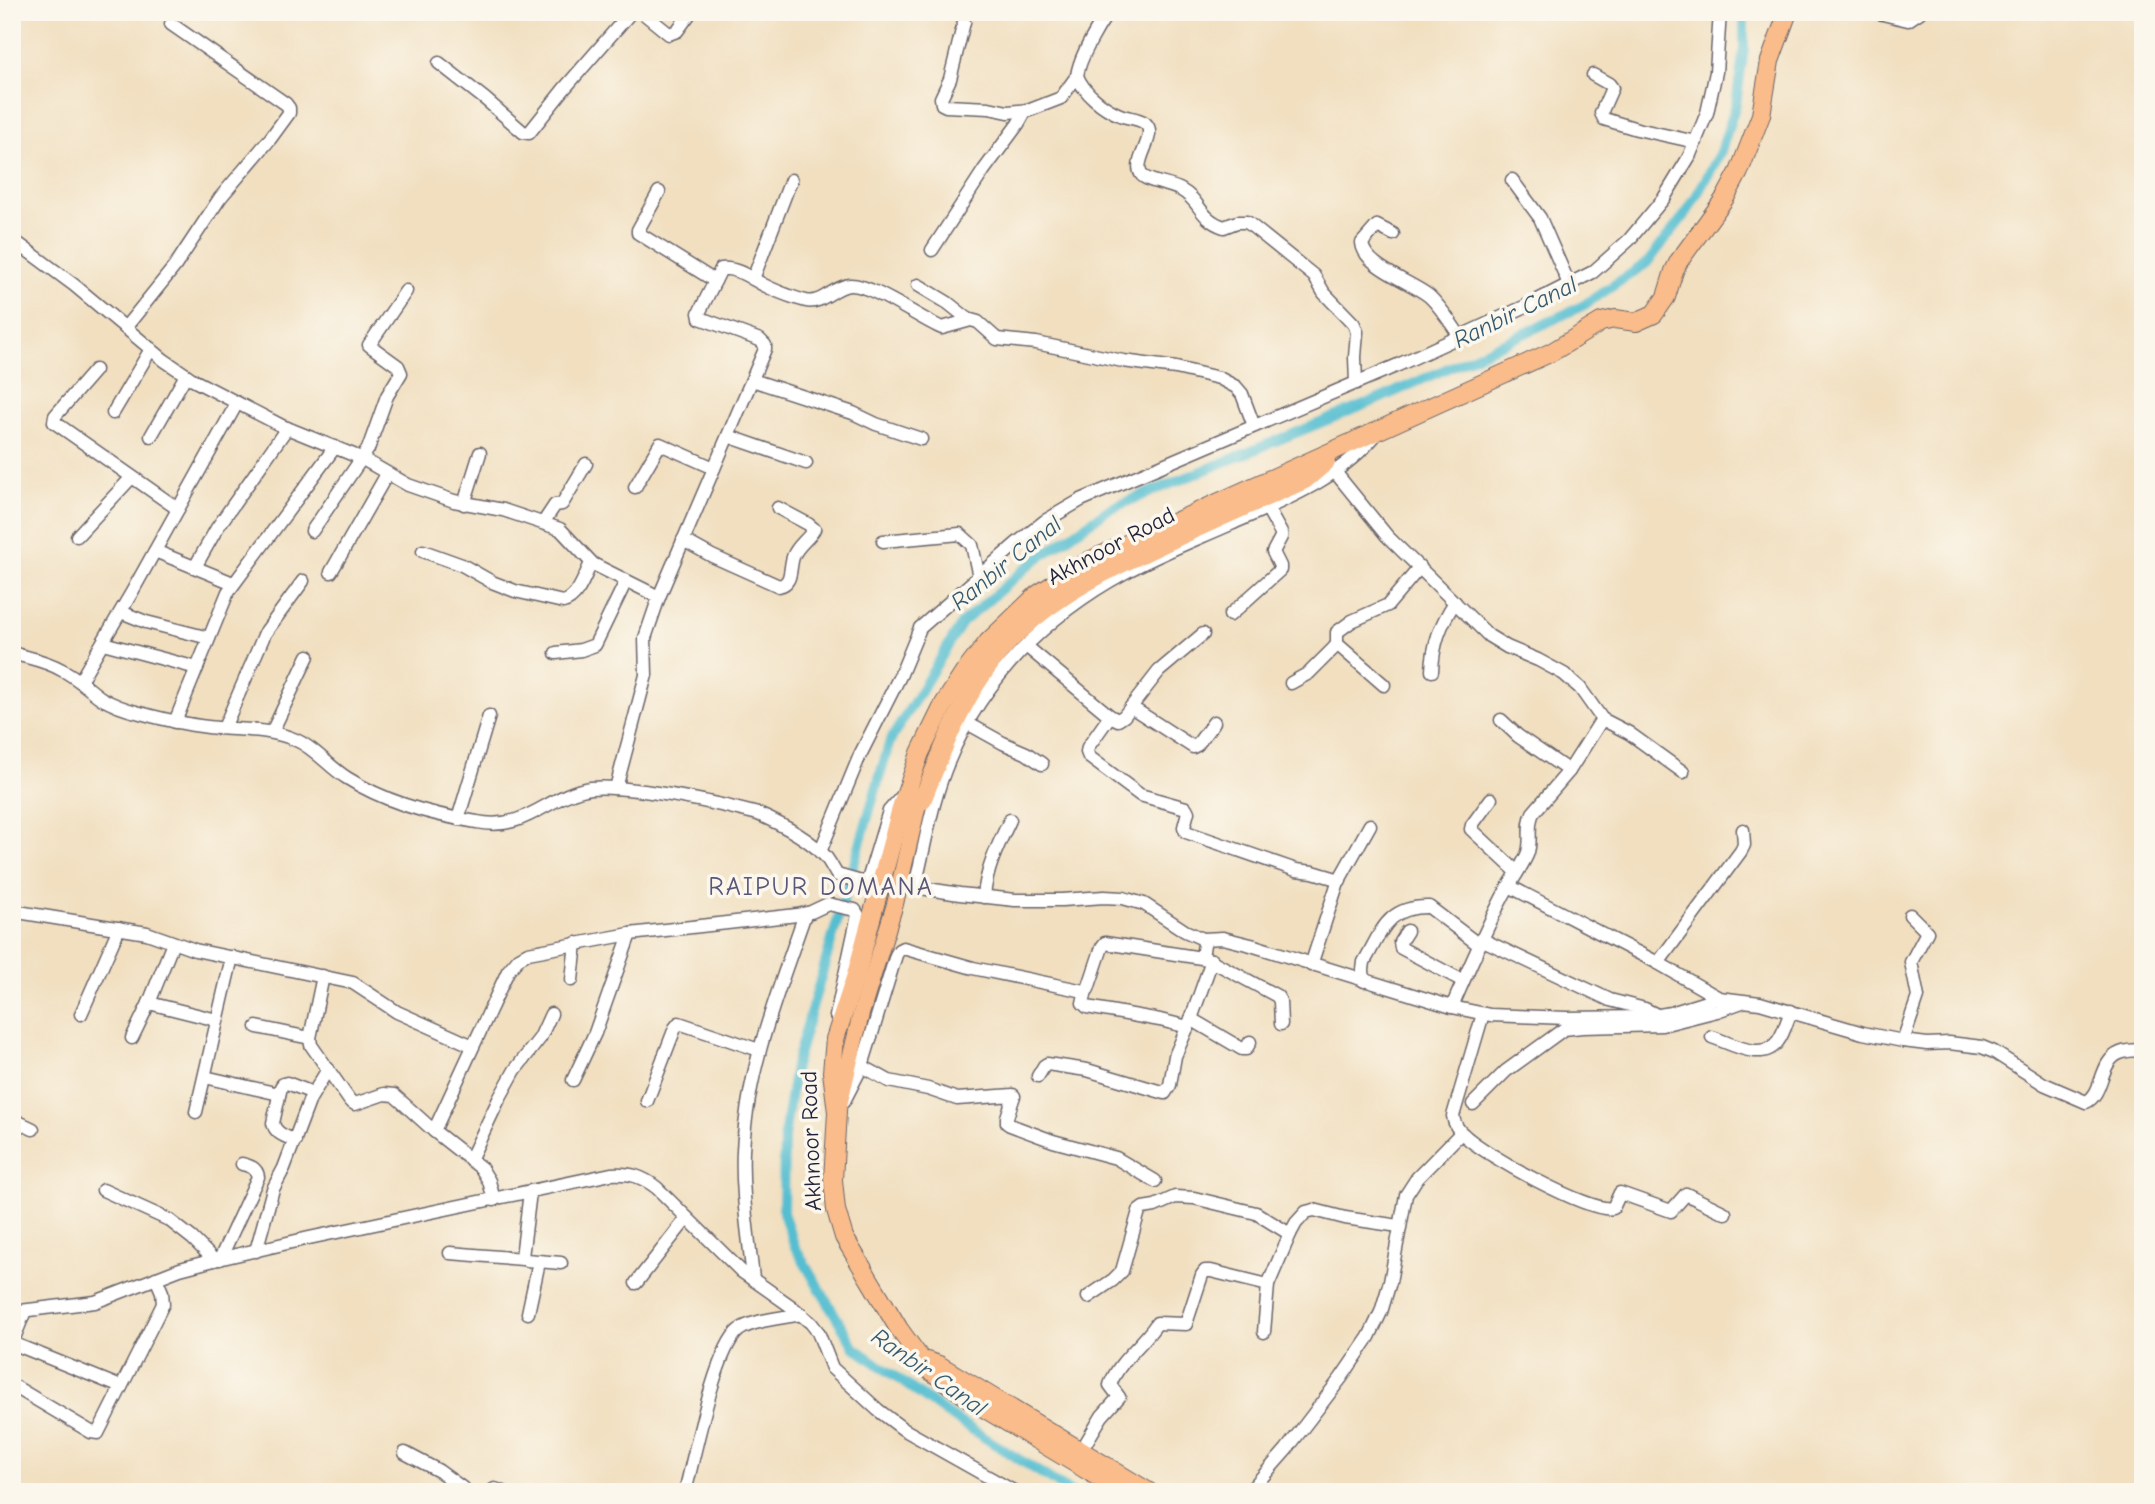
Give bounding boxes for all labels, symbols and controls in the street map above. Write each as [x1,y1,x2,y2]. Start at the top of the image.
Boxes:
water label: Ranbir Canal [1449,270,1582,354]
street label: Akhnoor Road [1043,501,1179,591]
water label: Ranbir Canal [945,510,1067,616]
district label: RAIPUR DOMANA [708,872,934,902]
street label: Akhnoor Road [795,1070,827,1212]
water label: Ranbir Canal [866,1322,992,1422]

